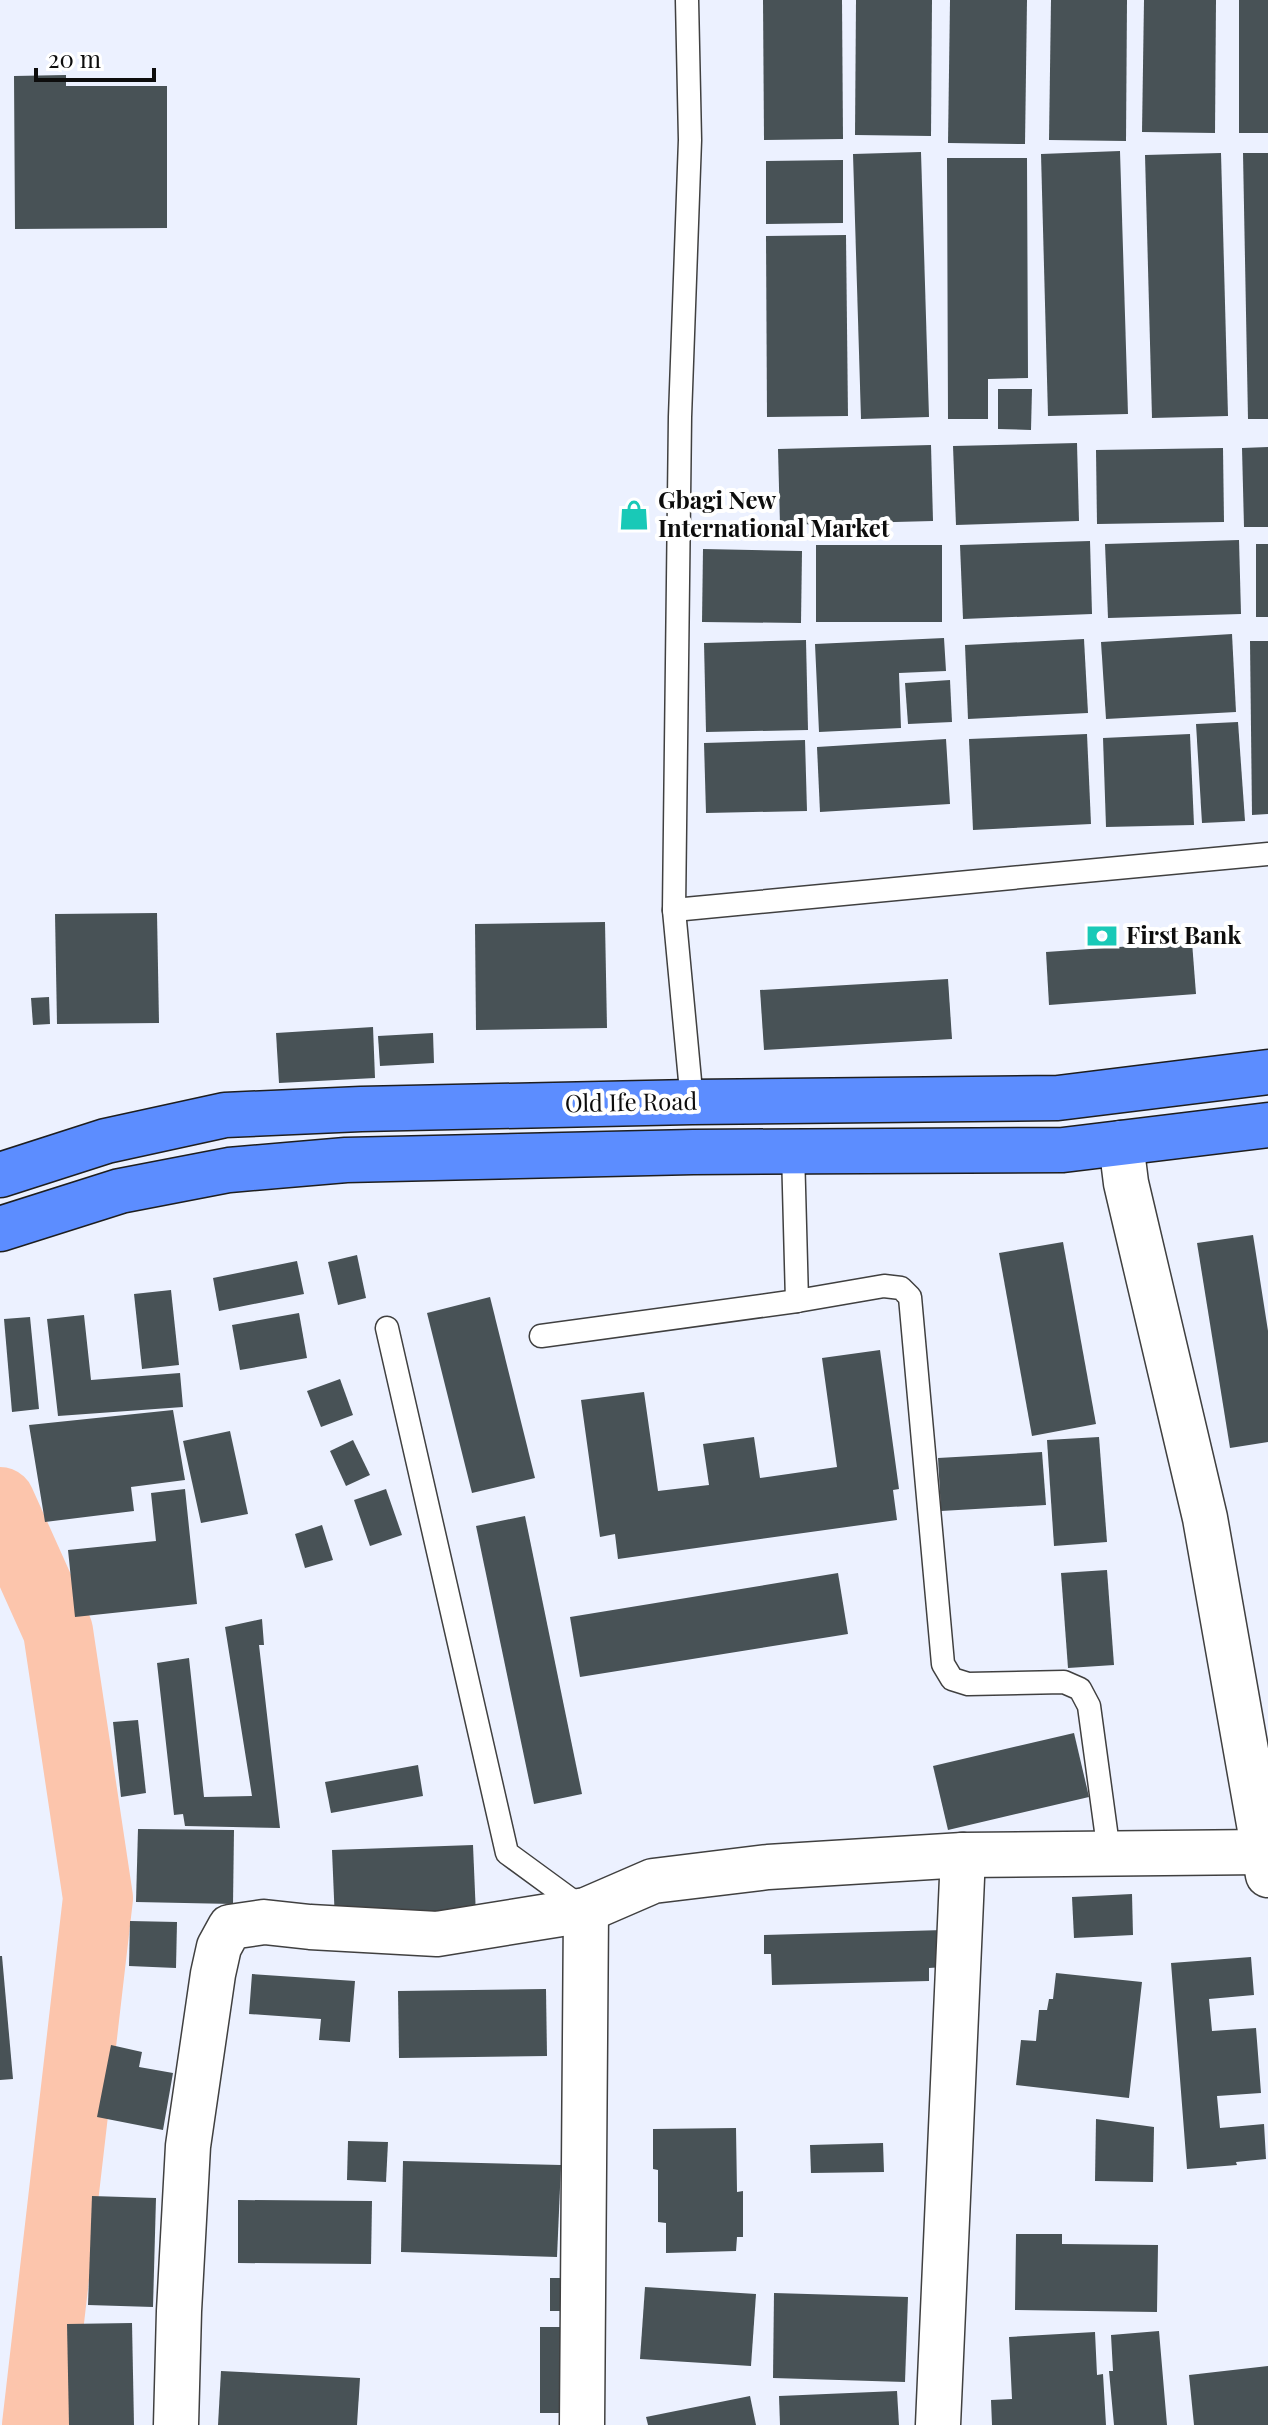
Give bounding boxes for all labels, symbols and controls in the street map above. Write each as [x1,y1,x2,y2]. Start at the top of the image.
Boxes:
scale bar [36,32,154,82]
text: 20 m [48,42,101,74]
place label: Gbagi New International Market [658,483,890,543]
shop icon: Gbagi New International Market [617,498,651,532]
place label: First Bank [1126,918,1242,950]
bank icon: First Bank [1085,919,1119,953]
street label: Old Ife Road [564,1084,698,1118]

